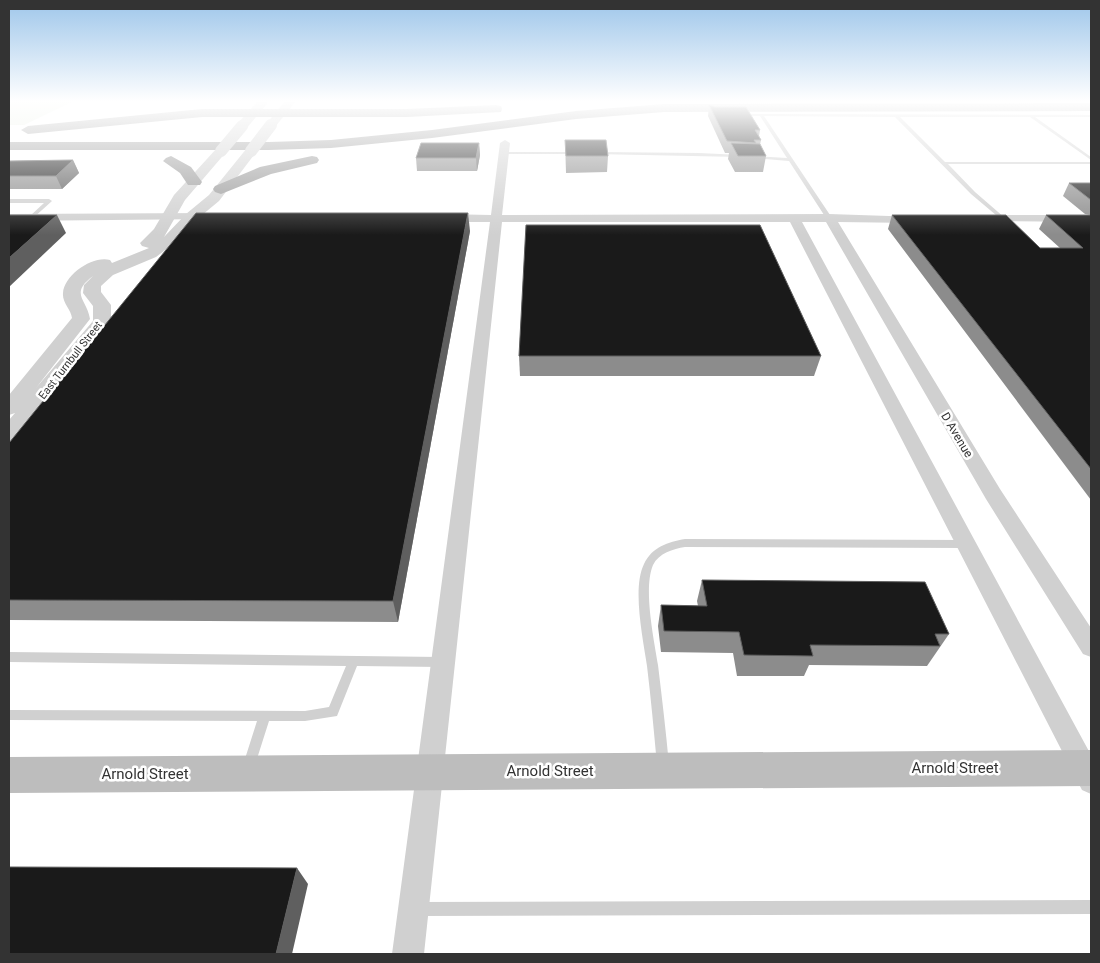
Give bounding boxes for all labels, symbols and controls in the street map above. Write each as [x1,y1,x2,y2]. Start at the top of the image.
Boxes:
street label: East Turnbull Street [36,318,105,402]
street label: D Avenue [938,410,976,460]
street label: Arnold Street [911,759,999,777]
street label: Arnold Street [506,762,594,780]
street label: Arnold Street [101,765,189,783]

